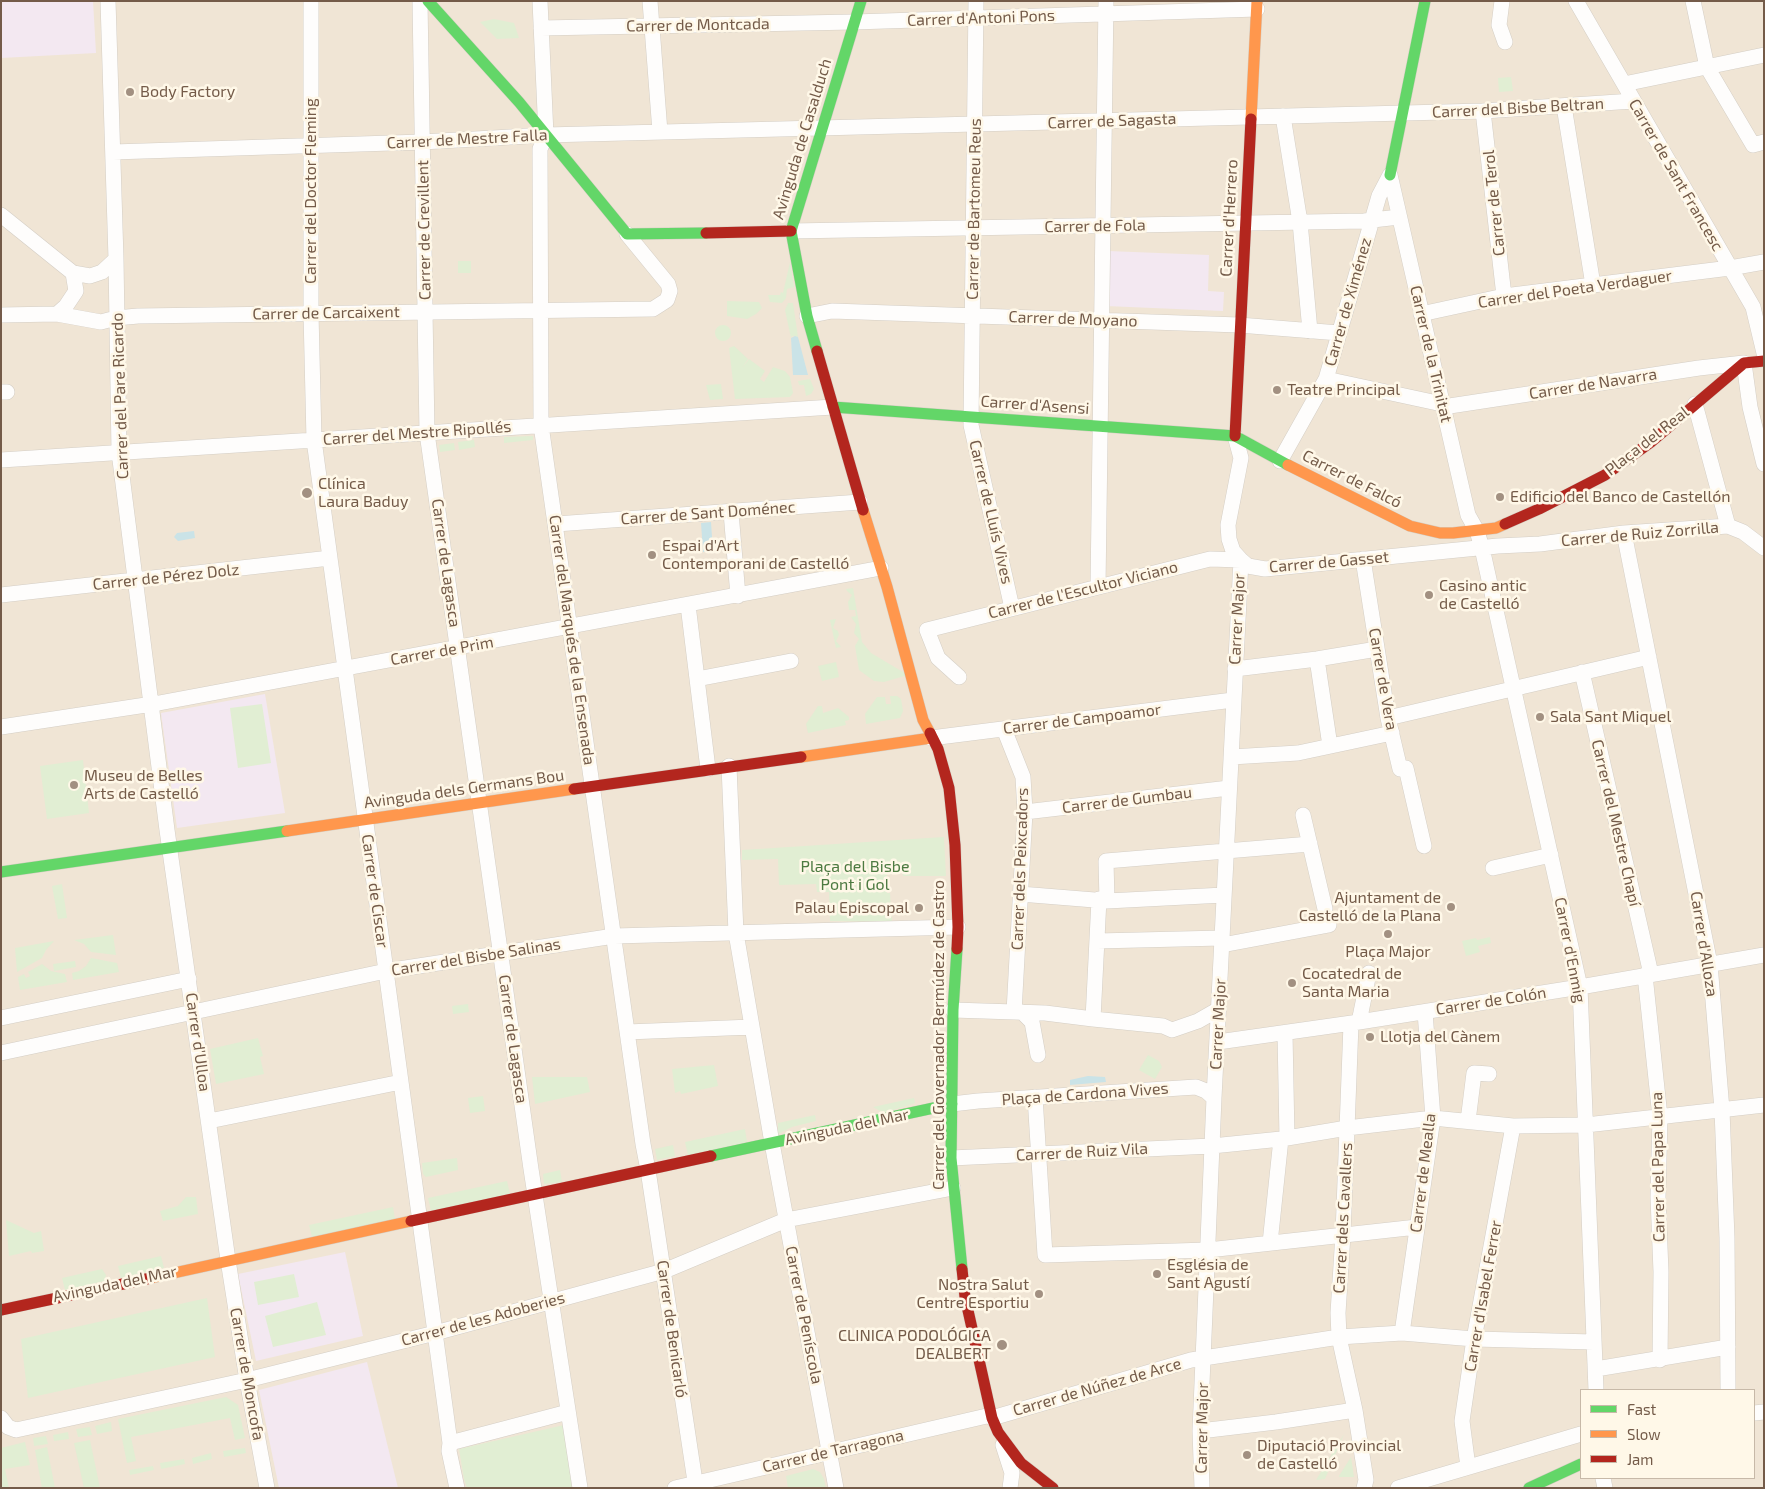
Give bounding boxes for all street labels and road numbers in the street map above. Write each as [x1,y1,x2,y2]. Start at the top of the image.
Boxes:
street label: Carrer d'Antoni Pons [907,6,1055,30]
street label: Carrer de Montcada [626,14,770,36]
street label: Avinguda de Casalduch [768,56,836,222]
street label: Carrer del Bisbe Beltran [1432,94,1604,122]
street label: Carrer de Sant Francesc [1625,96,1727,254]
street label: Carrer del Doctor Fleming [301,98,321,284]
street label: Carrer de Sagasta [1047,109,1177,133]
street label: Carrer de Bartomeu Reus [963,118,985,300]
street label: Carrer de Mestre Falla [386,125,548,153]
street label: Carrer de Terol [1479,149,1509,257]
street label: Carrer d'Herrero [1216,159,1242,277]
street label: Carrer de Crevillent [413,160,435,300]
street label: Carrer de Fola [1044,216,1146,236]
street label: Carrer de Ximénez [1320,236,1376,368]
street label: Carrer del Poeta Verdaguer [1477,266,1673,312]
street label: Carrer de la Trinitat [1406,284,1456,424]
street label: Carrer de Carcaixent [252,302,400,324]
street label: Carrer de Moyano [1008,307,1138,331]
street label: Carrer del Pare Ricardo [107,312,133,480]
street label: Carrer de Navarra [1528,364,1658,404]
street label: Carrer d'Asensi [980,392,1090,418]
street label: Plaça del Real [1601,402,1693,480]
street label: Carrer del Mestre Ripollés [322,417,512,449]
street label: Carrer de Lluís Vives [965,438,1017,586]
street label: Carrer de Falcó [1299,446,1405,512]
street label: Carrer de Lagasca [427,497,465,629]
street label: Carrer de Sant Doménec [620,497,796,529]
street label: Carrer del Marqués de la Ensenada [545,514,599,766]
street label: Carrer de Ruiz Zorrilla [1560,518,1720,550]
street label: Carrer de Gasset [1268,547,1390,577]
street label: Carrer de l'Escultor Viciano [986,557,1180,623]
street label: Carrer de Pérez Dolz [92,560,240,594]
street label: Carrer Major [1225,573,1249,665]
street label: Carrer de Vera [1365,626,1401,732]
street label: Carrer de Prim [389,632,495,670]
street label: Carrer de Campoamor [1002,700,1162,738]
street label: Carrer del Mestre Chapí [1587,738,1645,908]
street label: Avinguda dels Germans Bou [363,765,565,813]
street label: Carrer de Gumbau [1061,783,1193,817]
street label: Carrer dels Peixcadors [1008,787,1032,951]
street label: Carrer de Ciscar [358,833,392,949]
street label: Carrer del Governador Bermúdez de Castro [929,880,949,1190]
street label: Carrer d'Alloza [1686,890,1722,998]
street label: Carrer d'Enmig [1550,896,1590,1004]
street label: Carrer del Bisbe Salinas [390,934,562,980]
street label: Carrer de Lagasca [494,973,532,1105]
street label: Carrer Major [1206,978,1230,1070]
street label: Carrer de Colón [1434,983,1548,1019]
street label: Carrer d'Ulloa [182,991,214,1093]
street label: Plaça de Cardona Vives [1001,1079,1169,1109]
street label: Carrer del Papa Luna [1647,1092,1669,1242]
street label: Avinguda del Mar [783,1104,911,1150]
street label: Carrer de Mealla [1406,1112,1440,1234]
street label: Carrer de Ruiz Vila [1015,1139,1149,1165]
street label: Carrer dels Cavallers [1329,1142,1357,1294]
street label: Carrer d'Isabel Ferrer [1460,1219,1506,1373]
street label: Carrer de Peníscola [781,1244,827,1386]
street label: Carrer de Benicarló [653,1259,691,1399]
street label: Avinguda del Mar [51,1261,179,1307]
street label: Carrer de les Adoberies [399,1288,567,1350]
street label: Carrer de Moncofa [226,1306,268,1442]
street label: Carrer de Núñez de Arce [1011,1354,1183,1420]
street label: Carrer Major [1192,1382,1212,1474]
street label: Carrer de Tarragona [760,1425,906,1477]

